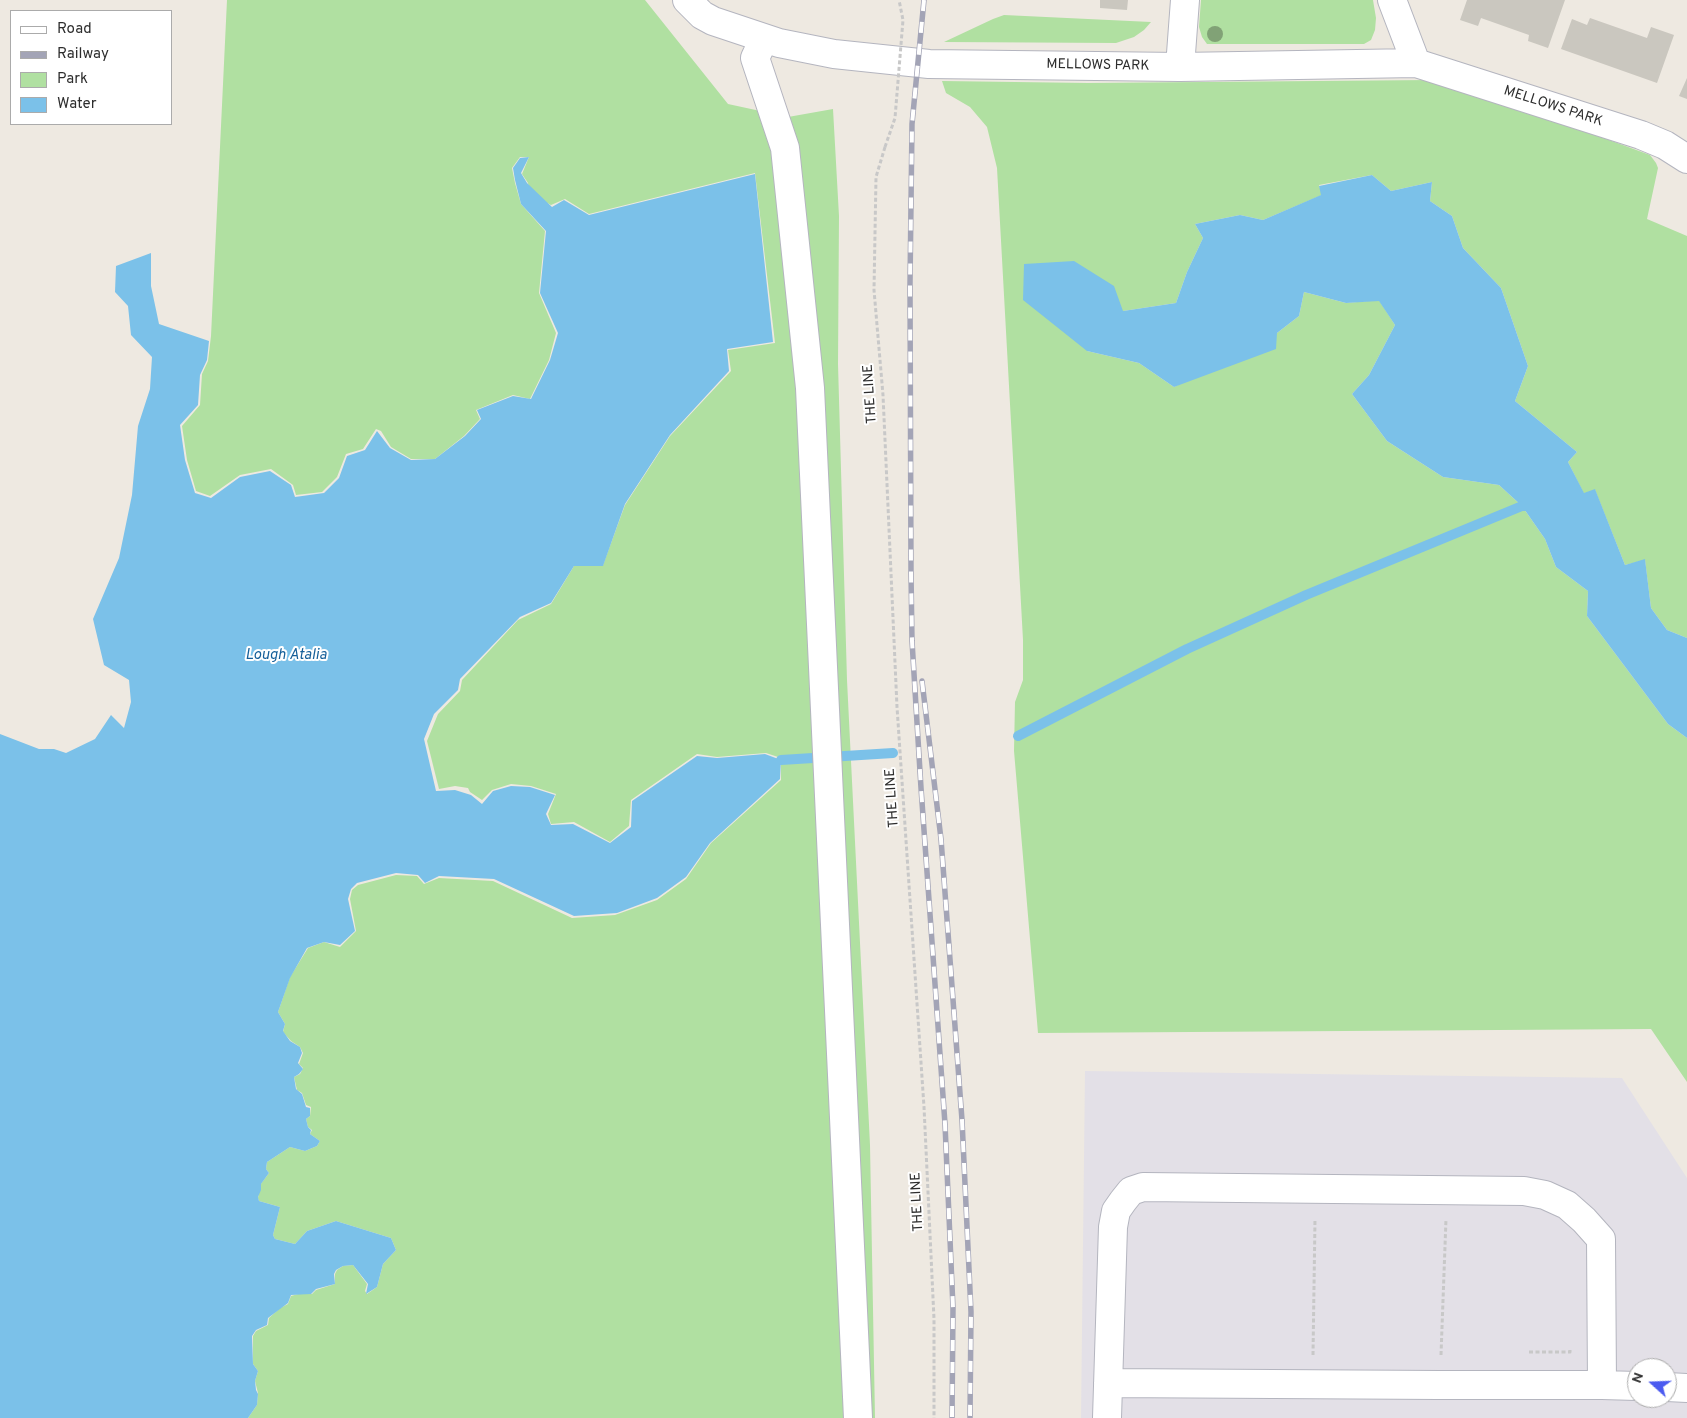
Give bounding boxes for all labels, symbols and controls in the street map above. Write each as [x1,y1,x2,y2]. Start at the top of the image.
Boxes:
legend [10,10,172,125]
text: Road [57,20,92,39]
text: Railway [57,45,109,64]
street label: MELLOWS PARK [1046,57,1150,75]
text: Park [57,70,88,89]
street label: MELLOWS PARK [1501,83,1605,131]
text: Water [57,95,96,114]
street label: THE LINE [861,364,881,424]
water label: Lough Atalia [245,647,327,665]
street label: THE LINE [883,768,903,828]
street label: THE LINE [908,1172,928,1232]
north arrow [1627,1358,1677,1408]
text: N [1629,1370,1648,1386]

